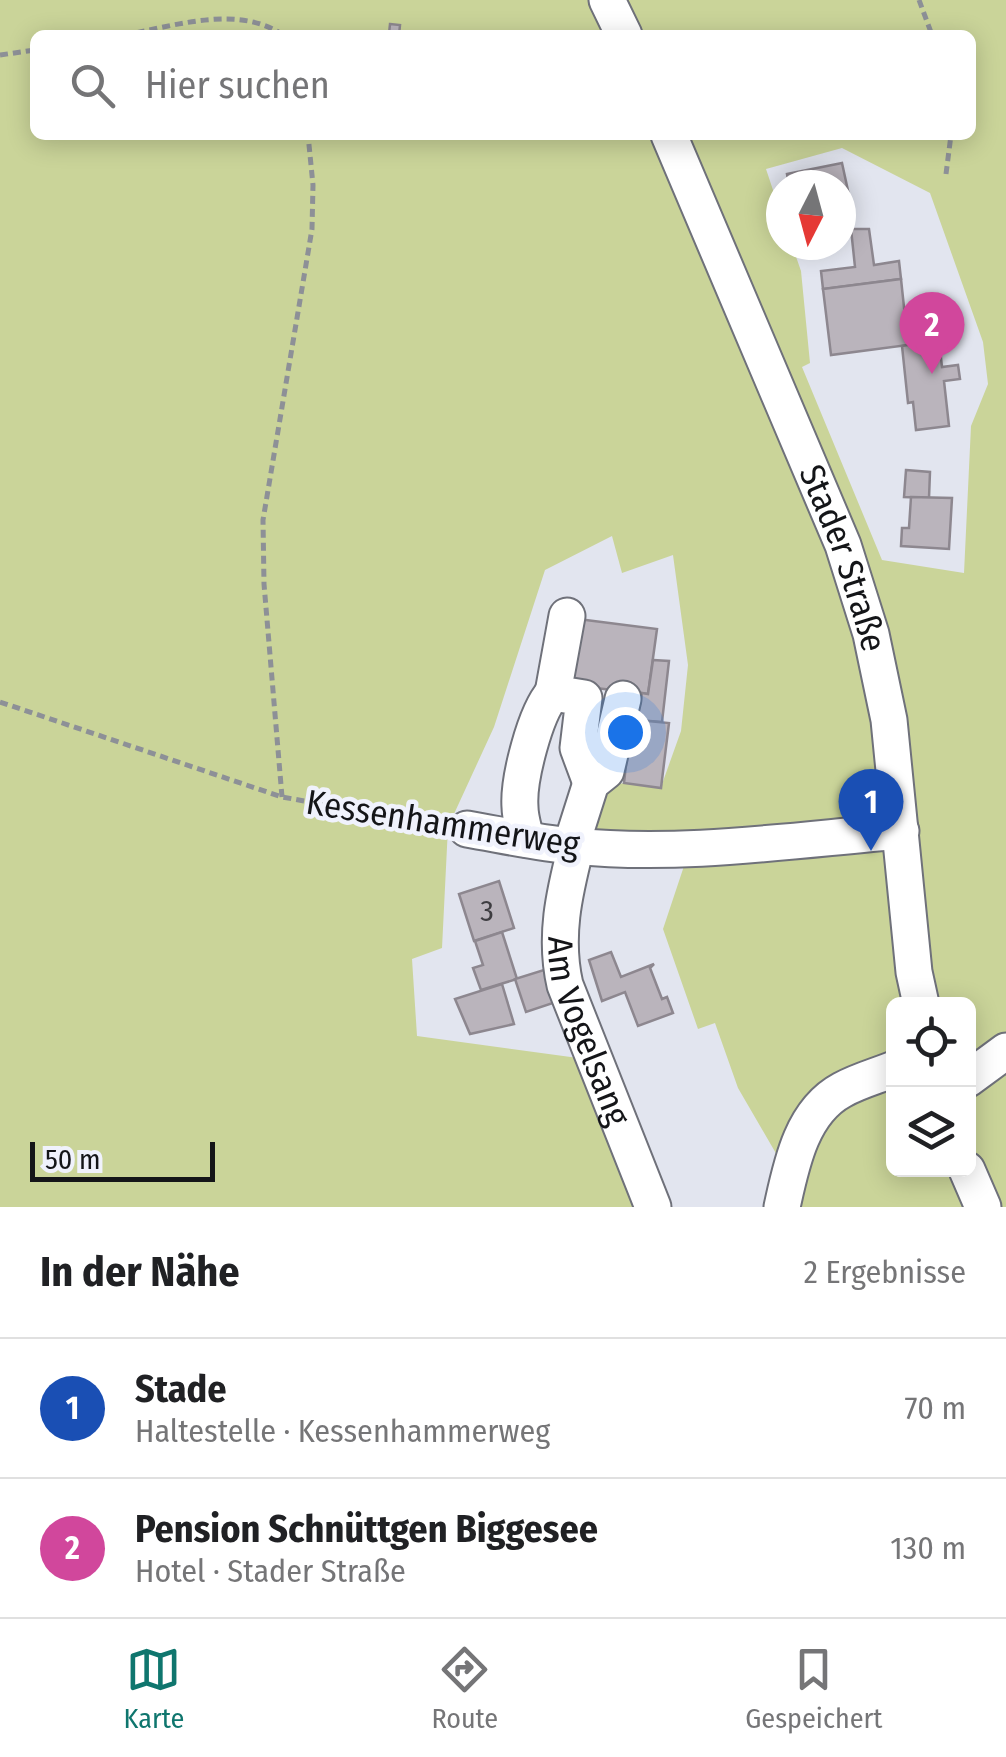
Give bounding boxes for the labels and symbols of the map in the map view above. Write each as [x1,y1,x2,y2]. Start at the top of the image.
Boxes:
north arrow [766,170,856,260]
pin: 2 [900,292,964,374]
street label: Stader Straße [790,458,895,655]
your location [600,707,651,758]
pin: 1 [838,768,904,851]
street label: Kessenhammerweg [303,781,583,865]
house number: 3 [480,893,494,929]
street label: Am Vogelsang [539,936,640,1132]
scale bar [30,1137,215,1182]

